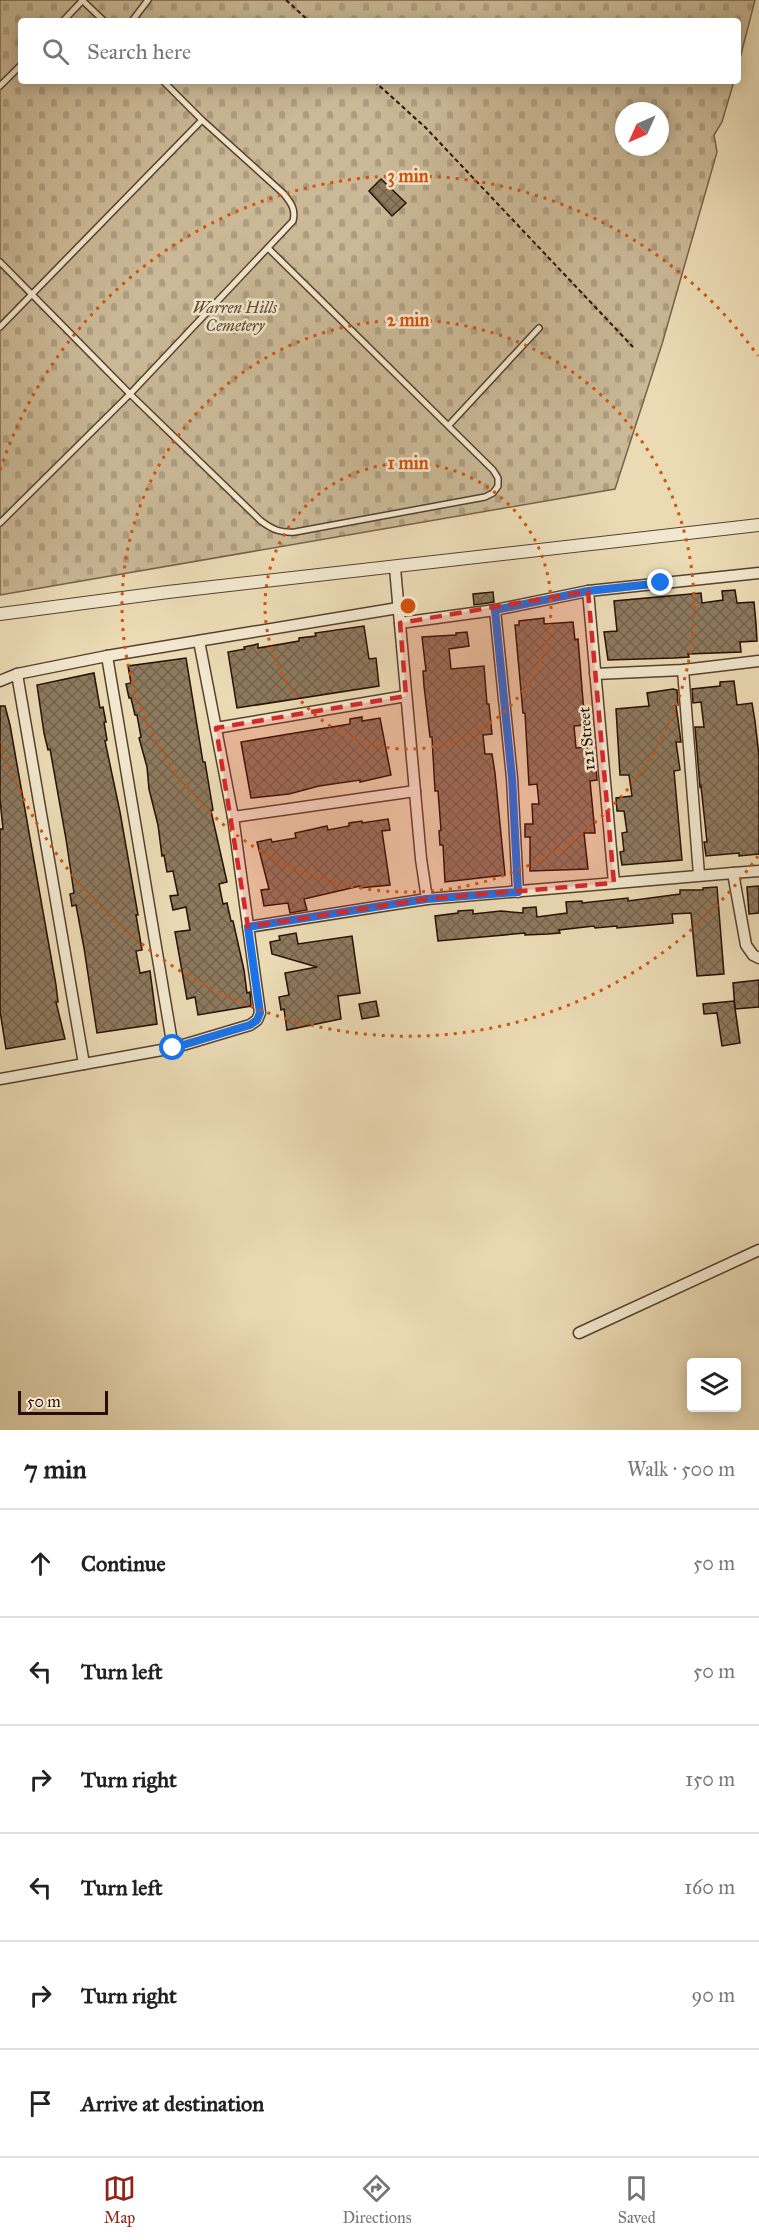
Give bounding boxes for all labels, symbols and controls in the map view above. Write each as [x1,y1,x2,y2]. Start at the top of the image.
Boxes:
search box [18,18,741,84]
icon: search [39,35,72,68]
text: Search here [87,38,191,65]
north arrow [615,102,669,156]
text: 3 min [388,165,429,188]
park label: Warren Hills Cemetery [193,298,278,335]
text: 2 min [387,309,430,331]
text: 1 min [388,452,429,474]
route end [647,569,673,595]
centre of rings [398,596,418,616]
street label: 121 Street [574,706,599,772]
route start [159,1034,185,1060]
map controls [687,1358,741,1412]
button: layers [687,1358,741,1412]
scale bar [18,1388,108,1416]
text: 50 m [27,1392,61,1411]
text: 7 min [24,1453,87,1485]
text: Walk · 500 m [627,1457,735,1481]
icon: ahead [24,1547,57,1580]
text: Continue [81,1550,166,1577]
text: 50 m [693,1551,735,1575]
icon: left [24,1655,57,1688]
text: Turn left [81,1658,163,1685]
text: 50 m [693,1659,735,1683]
icon: right [24,1763,57,1796]
text: Turn right [81,1766,177,1793]
text: 150 m [685,1767,735,1791]
icon: left [24,1871,57,1904]
text: Turn left [81,1874,163,1901]
text: 160 m [684,1875,735,1899]
icon: right [24,1979,57,2012]
text: Turn right [81,1982,177,2009]
text: 90 m [692,1983,735,2007]
icon: arrive [24,2087,57,2120]
text: Arrive at destination [81,2090,264,2117]
tab: Map [103,2172,136,2227]
tab: Directions [342,2172,411,2227]
tab: Saved [618,2172,656,2227]

